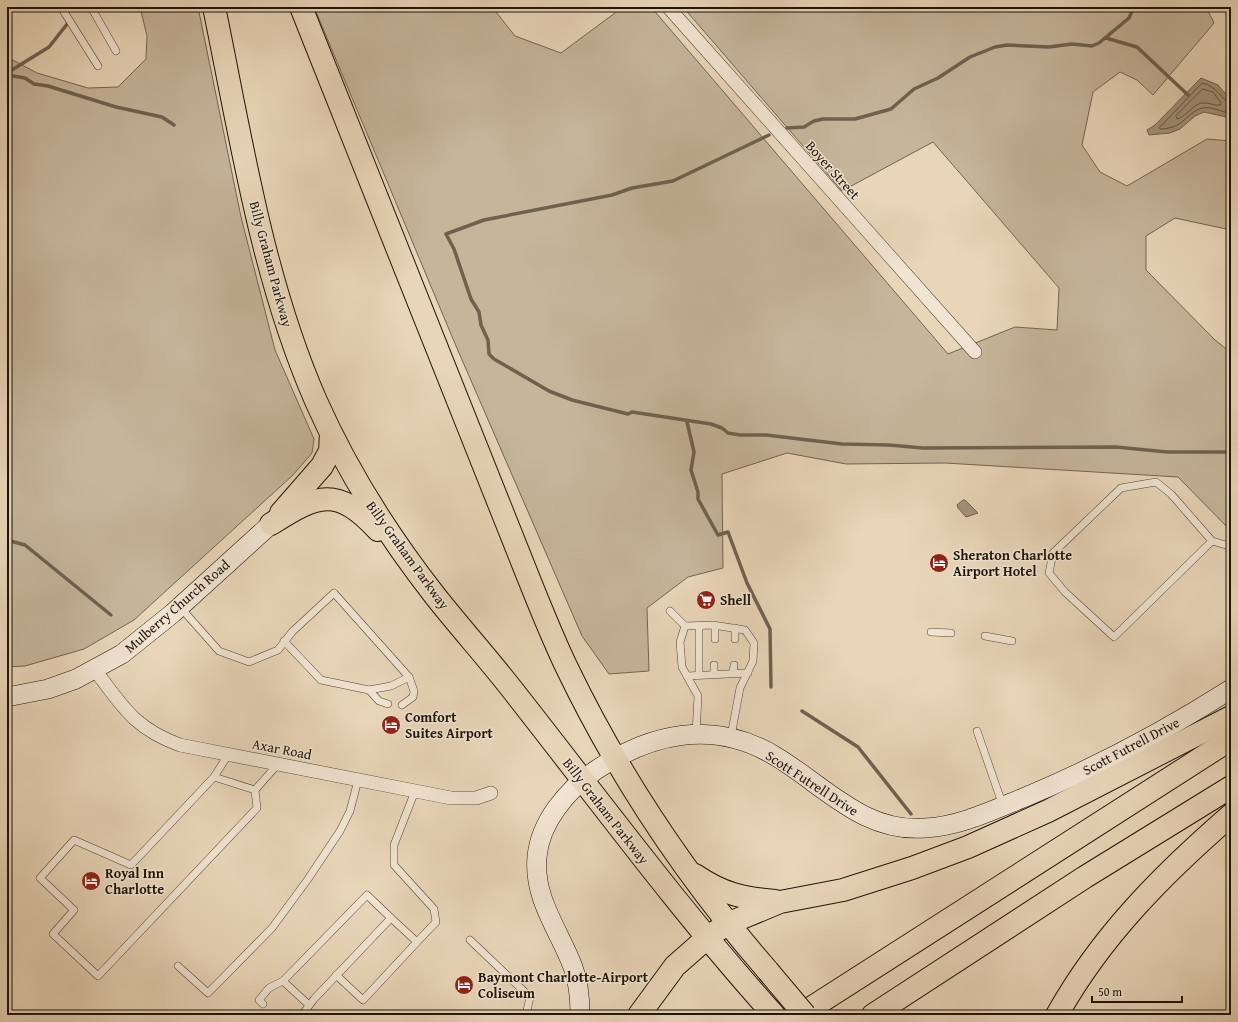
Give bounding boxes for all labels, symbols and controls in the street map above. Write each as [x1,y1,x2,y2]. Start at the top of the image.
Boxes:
street label: Boyer Street [801,136,865,204]
street label: Billy Graham Parkway [245,199,297,329]
street label: Billy Graham Parkway [362,497,454,613]
place label: Sheraton Charlotte Airport Hotel [953,545,1072,581]
hotel icon: Sheraton Charlotte Airport Hotel [928,552,950,574]
street label: Mulberry Church Road [120,554,234,657]
supermarket icon: Shell [695,589,717,611]
place label: Shell [720,590,752,610]
place label: Comfort Suites Airport [405,707,494,743]
street label: Scott Futrell Drive [1079,712,1183,780]
hotel icon: Comfort Suites Airport [380,714,402,736]
street label: Axar Road [250,733,314,765]
street label: Scott Futrell Drive [762,745,863,821]
street label: Billy Graham Parkway [558,754,654,868]
place label: Royal Inn Charlotte [105,863,165,899]
hotel icon: Royal Inn Charlotte [80,870,102,892]
place label: Baymont Charlotte-Airport Coliseum [478,967,649,1003]
hotel icon: Baymont Charlotte-Airport Coliseum [453,974,475,996]
scale bar [1092,978,1182,1004]
text: 50 m [1098,983,1122,1000]

